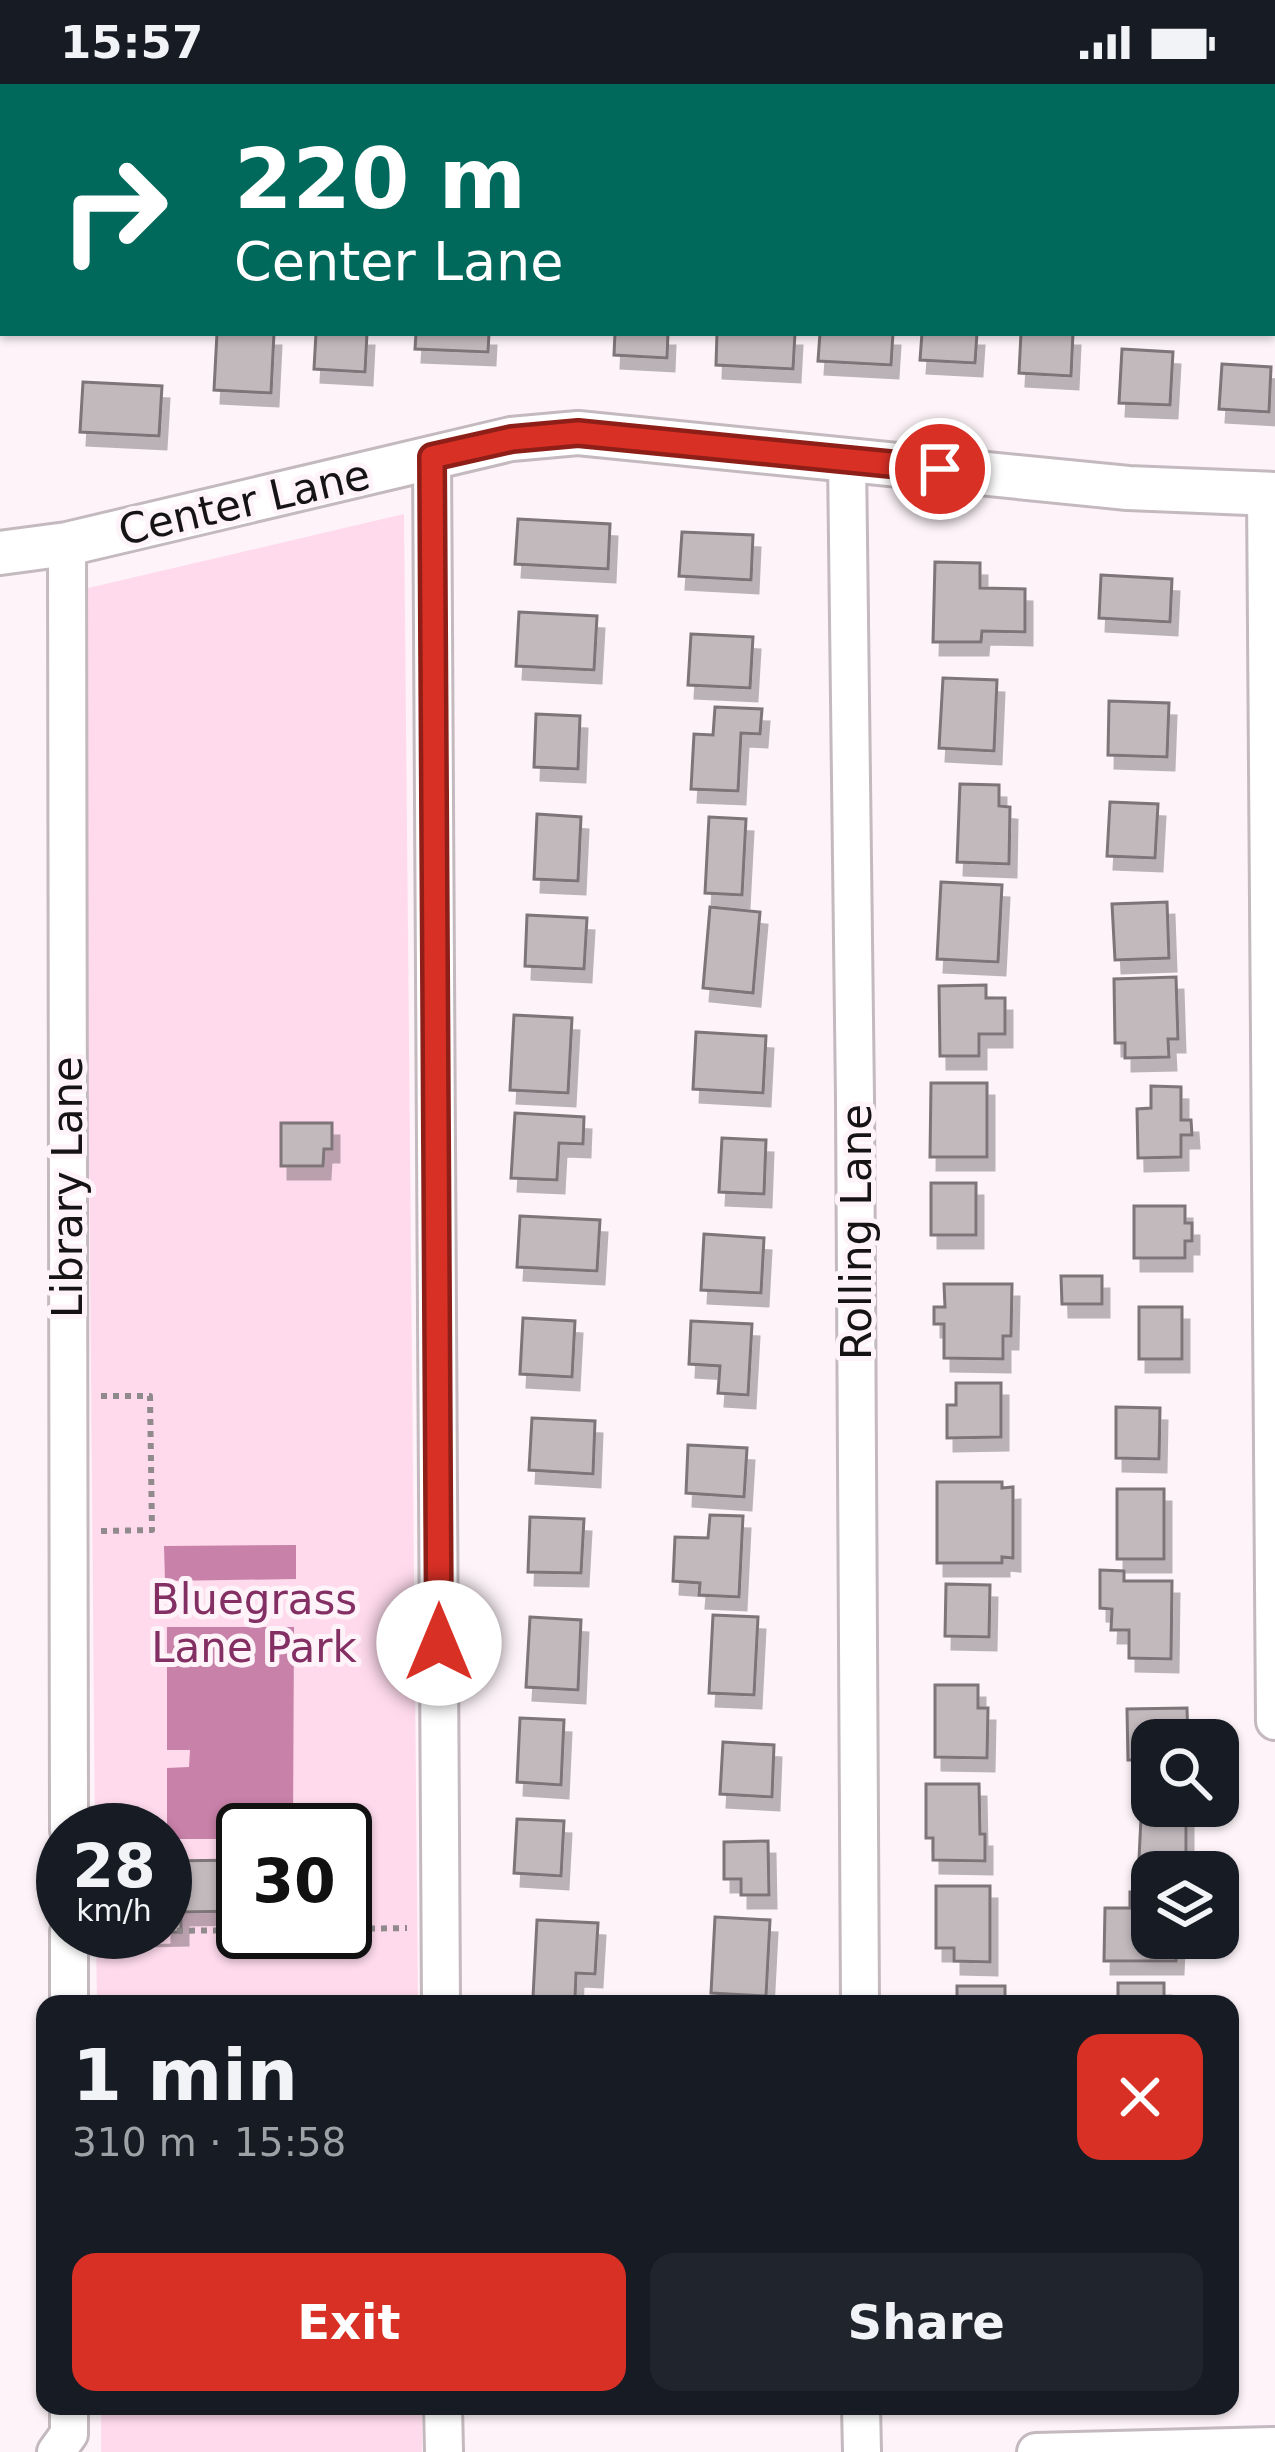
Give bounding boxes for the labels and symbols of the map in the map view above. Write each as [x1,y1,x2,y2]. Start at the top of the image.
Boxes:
pin [889,418,991,520]
street label: Center Lane [114,450,374,555]
street label: Library Lane [43,1056,92,1318]
street label: Rolling Lane [832,1104,881,1360]
park label: Bluegrass Lane Park [151,1575,358,1672]
position arrow [376,1580,502,1706]
speed limit sign: 30 [216,1803,372,1959]

